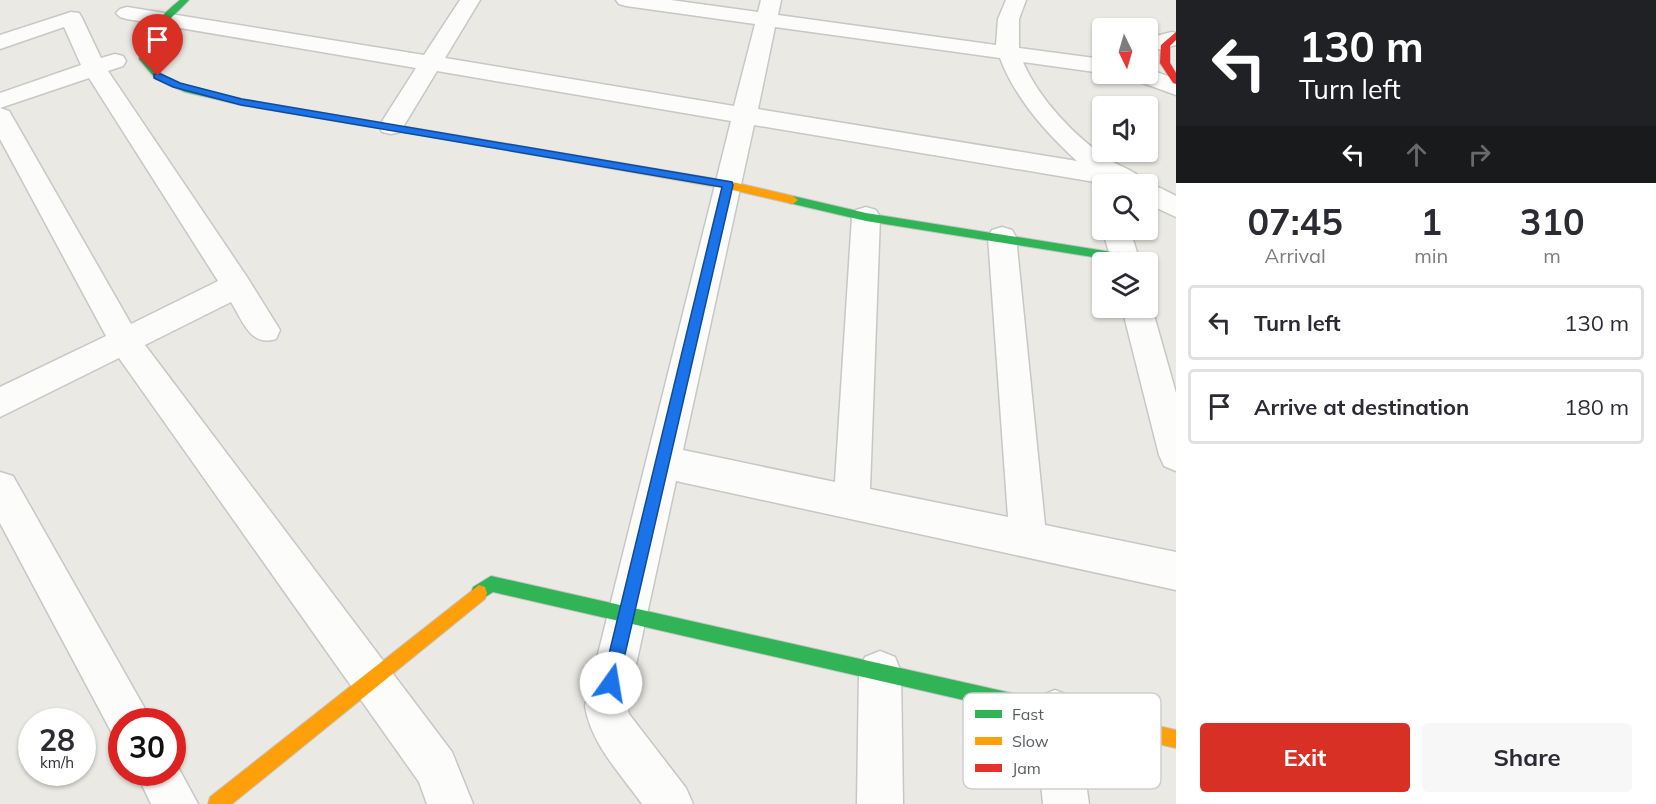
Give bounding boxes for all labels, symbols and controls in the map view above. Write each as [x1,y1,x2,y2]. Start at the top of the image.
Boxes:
pin [132,14,183,76]
north arrow [1092,18,1158,84]
map controls [1092,18,1158,318]
text: 130 m [1299,20,1424,73]
icon: arrive [141,23,174,56]
icon: left [1200,24,1278,102]
text: Turn left [1299,72,1401,106]
button: sound [1092,96,1158,162]
icon: left [1337,138,1370,171]
icon: ahead [1400,138,1433,171]
icon: right [1463,138,1496,171]
button: search [1092,174,1158,240]
text: 07:45 [1247,199,1343,244]
text: 1 [1420,199,1442,244]
text: 310 [1520,199,1585,244]
text: Arrival [1265,243,1326,268]
text: min [1414,243,1448,268]
text: m [1543,243,1561,268]
button: layers [1092,252,1158,318]
icon: left [1203,306,1236,339]
text: Turn left [1254,309,1341,337]
text: 130 m [1564,309,1629,337]
icon: arrive [1203,390,1236,423]
text: Arrive at destination [1254,393,1469,421]
text: 180 m [1564,393,1629,421]
position arrow [579,651,643,715]
legend [963,693,1161,789]
text: Fast [1012,704,1044,724]
speed limit sign: 30 [108,708,186,786]
text: 28 [39,721,75,759]
button: Exit [1200,723,1410,792]
button: Share [1422,723,1632,792]
text: Slow [1012,731,1049,751]
text: km/h [40,753,74,772]
text: Jam [1012,758,1041,778]

